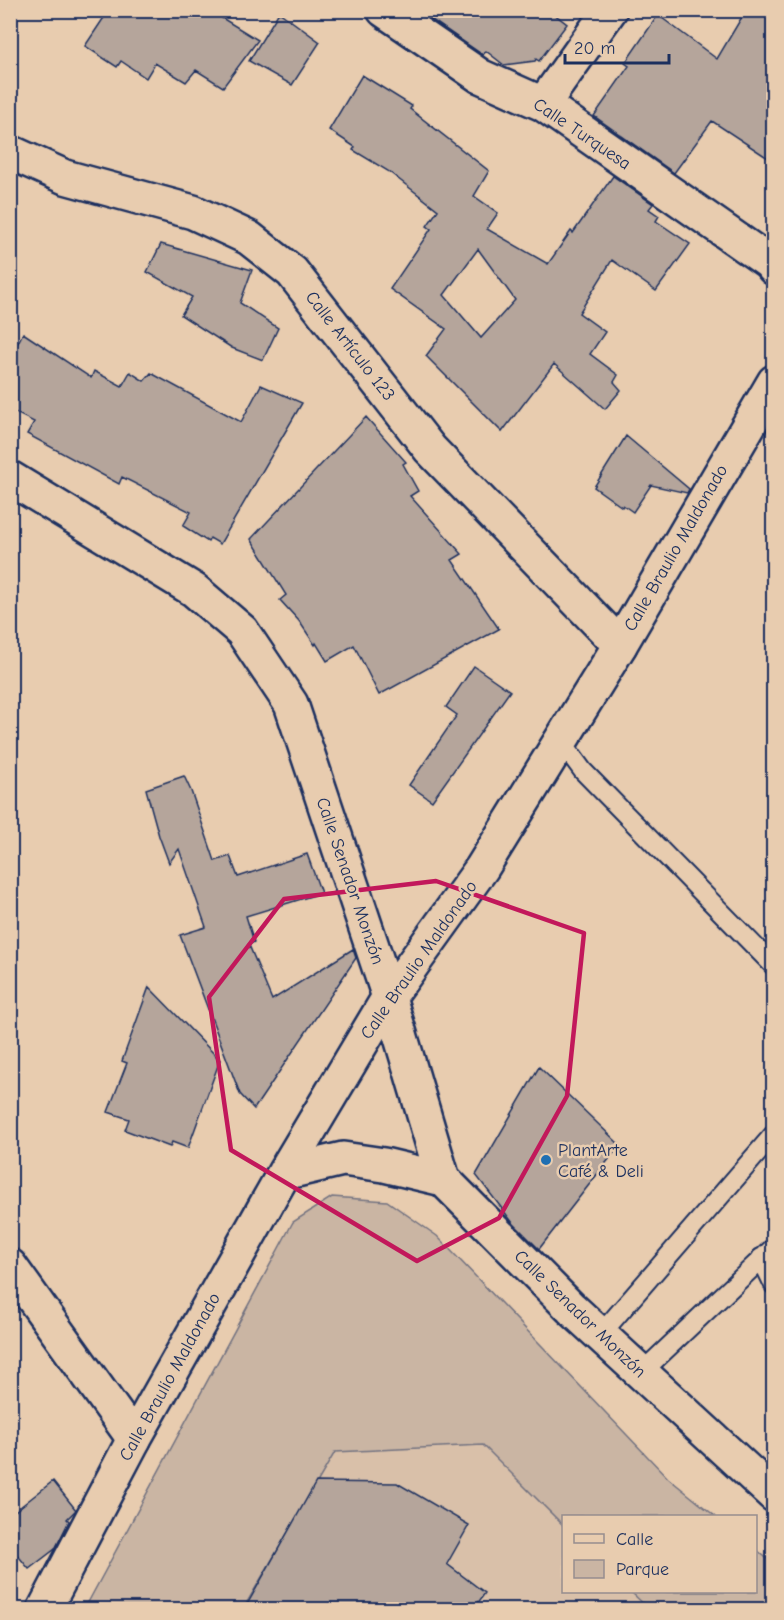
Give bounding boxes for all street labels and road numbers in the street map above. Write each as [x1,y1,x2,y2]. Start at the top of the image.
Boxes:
street label: Calle Turquesa [529,94,635,174]
street label: Calle Artículo 123 [301,287,399,405]
street label: Calle Braulio Maldonado [620,461,732,635]
street label: Calle Senador Monzón [312,795,388,967]
street label: Calle Braulio Maldonado [356,877,482,1043]
street label: Calle Senador Monzón [510,1246,650,1382]
street label: Calle Braulio Maldonado [115,1289,225,1465]

